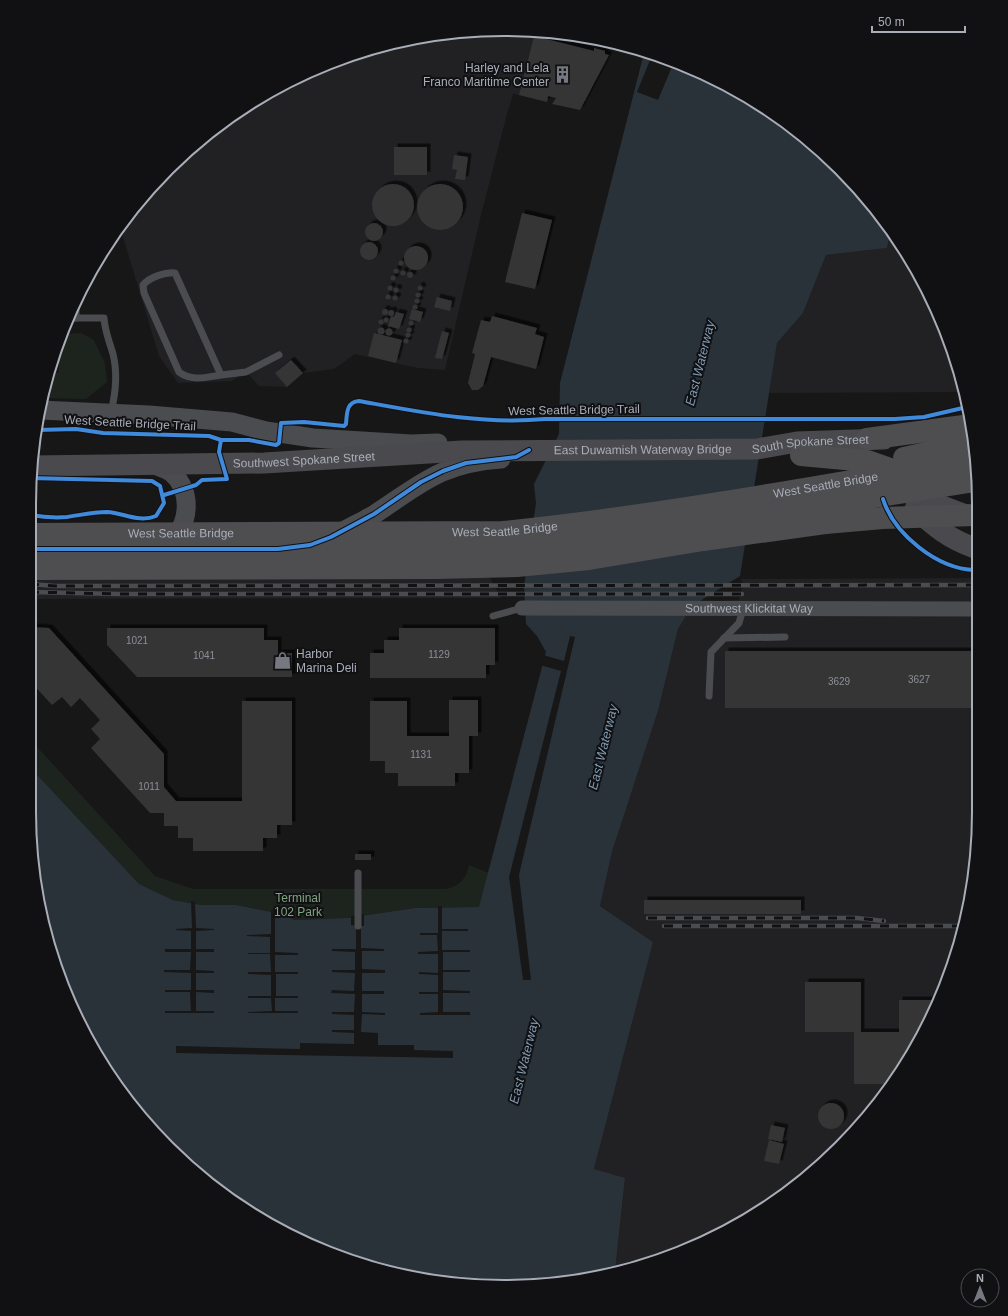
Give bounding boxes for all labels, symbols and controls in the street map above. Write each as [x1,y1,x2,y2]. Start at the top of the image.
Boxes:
scale bar [872,8,965,34]
text: 50 m [878,15,905,29]
place label: Harley and Lela Franco Maritime Center [423,61,549,89]
building icon: Harley and Lela Franco Maritime Center [552,65,572,85]
water label: East Waterway [682,317,718,407]
street label: West Seattle Bridge Trail [508,402,640,418]
street label: West Seattle Bridge Trail [64,413,196,433]
street label: South Spokane Street [752,433,870,456]
street label: East Duwamish Waterway Bridge [554,442,732,457]
street label: Southwest Spokane Street [233,449,376,470]
street label: West Seattle Bridge [772,469,879,501]
street label: West Seattle Bridge [452,519,559,539]
street label: West Seattle Bridge [128,526,234,541]
street label: Southwest Klickitat Way [685,601,813,616]
house number: 1021 [126,635,149,646]
place label: Harbor Marina Deli [296,647,357,675]
house number: 1129 [428,649,450,660]
house number: 1041 [193,650,216,661]
shop icon: Harbor Marina Deli [273,651,293,671]
house number: 3627 [908,674,931,685]
house number: 3629 [828,676,851,687]
water label: East Waterway [585,701,621,791]
house number: 1131 [410,749,432,760]
house number: 1011 [138,781,160,792]
park label: Terminal 102 Park [274,891,323,919]
water label: East Waterway [506,1015,542,1105]
north arrow [960,1268,1000,1308]
text: N [976,1272,984,1284]

